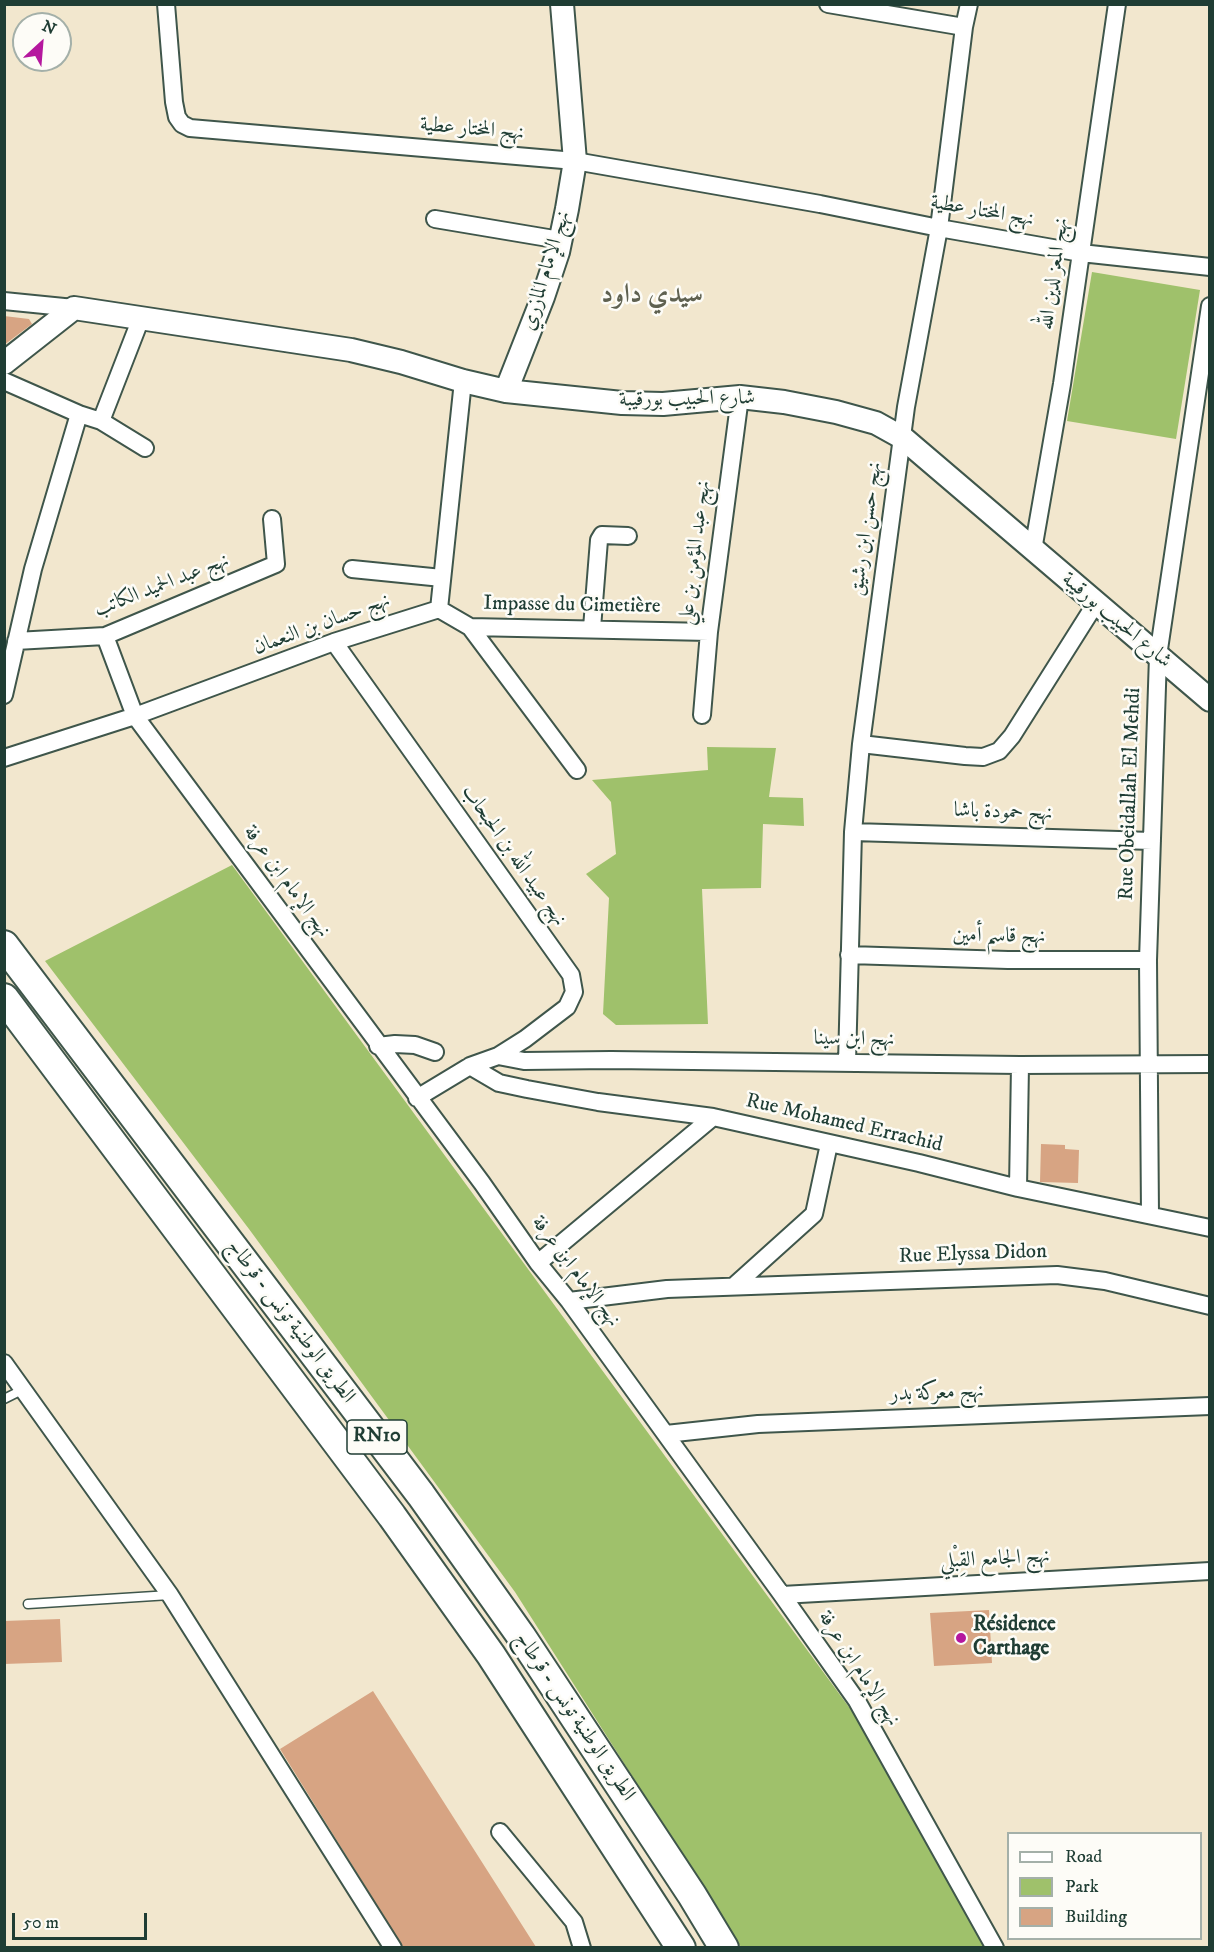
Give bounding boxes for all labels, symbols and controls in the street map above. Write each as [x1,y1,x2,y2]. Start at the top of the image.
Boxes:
north arrow [12,12,72,72]
text: N [39,16,59,39]
street label: نهج المختار عطية [419,113,525,147]
street label: نهج المختار عطية [928,191,1036,233]
street label: نهج الإمام المازري [517,208,577,334]
street label: نهج المعز لدين الله [1035,216,1075,332]
district label: سيدي داود [601,280,703,312]
street label: شارع الحبيب بورقيبة [619,386,755,414]
street label: نهج حسن ابن رشيق [845,460,889,598]
street label: نهج عبد المؤمن بن علي [675,479,717,627]
street label: نهج عبد الحميد الكاتب [91,549,233,623]
street label: شارع الحبيب بورقيبة [1056,568,1176,674]
street label: نهج حسان بن النعمان [250,589,394,661]
street label: Impasse du Cimetière [483,592,661,620]
street label: Rue Obeidallah El Mehdi [1115,687,1147,901]
street label: نهج عبيد الله بن الحبحاب [455,780,571,932]
street label: نهج حمودة باشا [953,799,1053,827]
street label: نهج الإمام ابن عرفة [237,821,335,943]
street label: نهج قاسم أمين [952,924,1046,950]
street label: نهج ابن سينا [813,1027,895,1053]
street label: Rue Mohamed Errachid [743,1089,945,1159]
street label: نهج الإمام ابن عرفة [525,1211,625,1333]
street label: الطريق الوطنية تونس - قرطاج [220,1235,360,1409]
street label: Rue Elyssa Didon [898,1240,1048,1270]
street label: نهج معركة بدر [890,1380,984,1408]
road number: RN10 [347,1420,407,1454]
street label: نهج الجامع القِبْلي [939,1545,1051,1575]
street label: نهج الإمام ابن عرفة [811,1606,905,1732]
place label: Résidence Carthage [973,1613,1056,1663]
street label: الطريق الوطنية تونس - قرطاج [508,1628,640,1806]
marker: Résidence Carthage [954,1631,968,1645]
legend [1007,1832,1202,1940]
text: Road [1065,1846,1102,1868]
text: Park [1065,1876,1099,1898]
scale bar [15,1901,150,1939]
text: Building [1065,1906,1127,1928]
text: 50 m [23,1912,59,1934]

